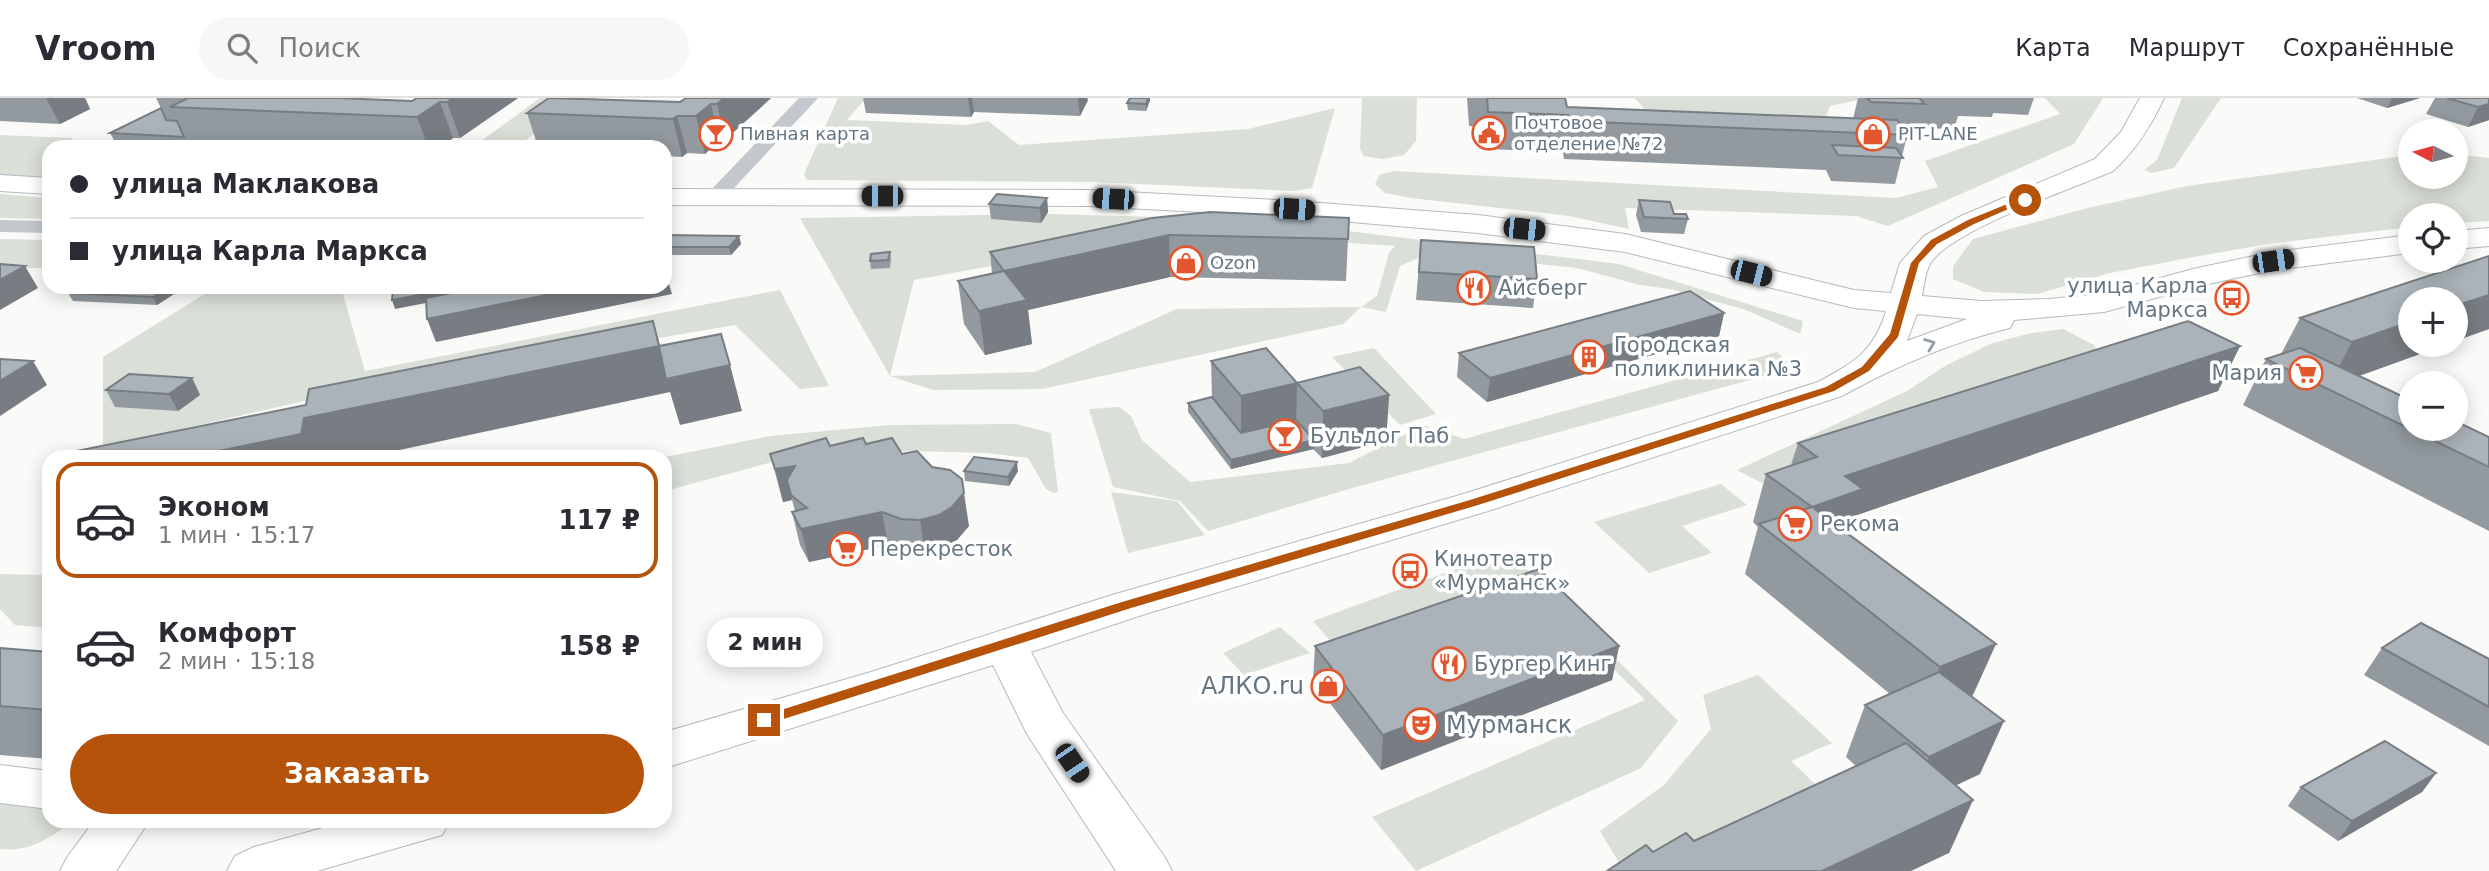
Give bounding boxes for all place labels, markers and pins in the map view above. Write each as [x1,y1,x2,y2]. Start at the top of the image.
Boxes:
place label: Почтовое отделение №72 [1514,112,1663,154]
public building icon: Почтовое отделение №72 [1470,114,1508,152]
bar icon: Пивная карта [697,115,735,153]
shop icon: PIT-LANE [1854,115,1892,153]
place label: Пивная карта [740,123,870,144]
place label: PIT-LANE [1898,123,1978,144]
shop icon: Ozon [1167,244,1205,282]
place label: Ozon [1210,252,1256,273]
restaurant icon: Айсберг [1455,269,1493,307]
place label: улица Карла Маркса [2067,274,2208,322]
place label: Айсберг [1498,276,1588,300]
bus stop icon: улица Карла Маркса [2213,279,2251,317]
place label: Городская поликлиника №3 [1614,333,1802,381]
building icon: Городская поликлиника №3 [1570,338,1608,376]
supermarket icon: Мария [2287,354,2325,392]
place label: Мария [2211,361,2282,385]
bar icon: Бульдог Паб [1266,417,1304,455]
place label: Бульдог Паб [1310,424,1449,448]
supermarket icon: Рекома [1776,505,1814,543]
place label: Рекома [1820,512,1900,536]
supermarket icon: Перекресток [827,530,865,568]
place label: Перекресток [870,537,1013,561]
place label: Кинотеатр «Мурманск» [1434,547,1570,595]
bus stop icon: Кинотеатр «Мурманск» [1391,552,1429,590]
restaurant icon: Бургер Кинг [1430,645,1468,683]
place label: Бургер Кинг [1474,652,1611,676]
shop icon: АЛКО.ru [1309,667,1347,705]
place label: АЛКО.ru [1201,672,1304,700]
theatre icon: Мурманск [1402,706,1440,744]
place label: Мурманск [1446,711,1572,739]

